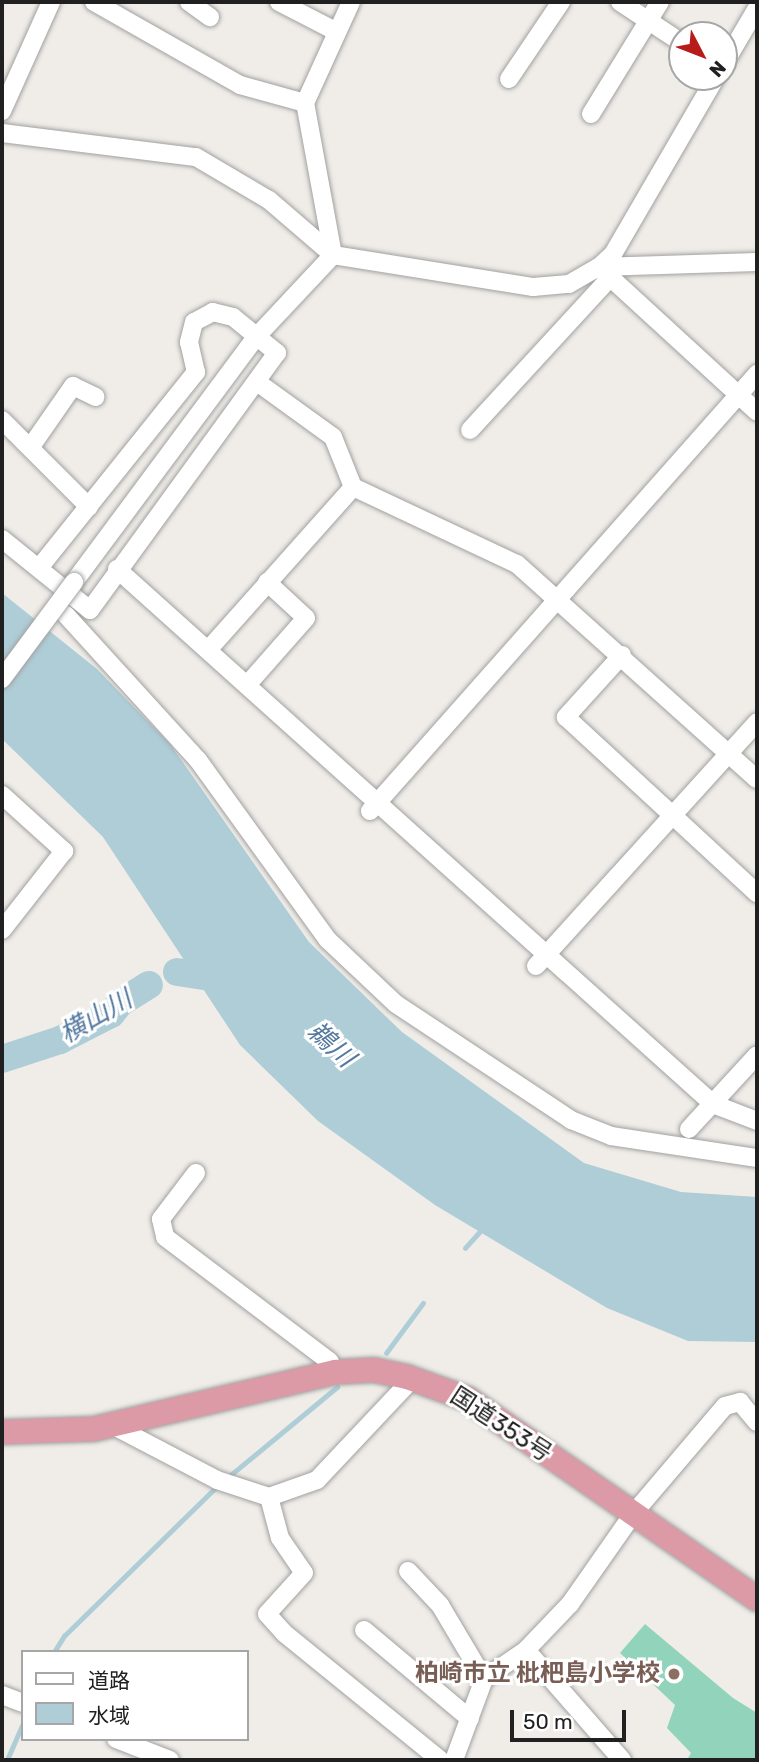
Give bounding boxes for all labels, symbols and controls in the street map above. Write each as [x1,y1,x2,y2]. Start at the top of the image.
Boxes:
north arrow [668,21,738,91]
text: N [704,56,731,82]
water label: 横山川 [54,984,138,1050]
water label: 鵜川 [301,1016,361,1074]
street label: 国道353号 [445,1382,557,1468]
legend [21,1650,248,1741]
place label: 柏崎市立 枇杷島小学校 [415,1660,660,1688]
marker: 柏崎市立 枇杷島小学校 [666,1666,682,1682]
text: 道路 [88,1668,130,1693]
scale bar [514,1696,630,1740]
text: 水域 [88,1703,130,1728]
text: 50 m [523,1709,573,1734]

